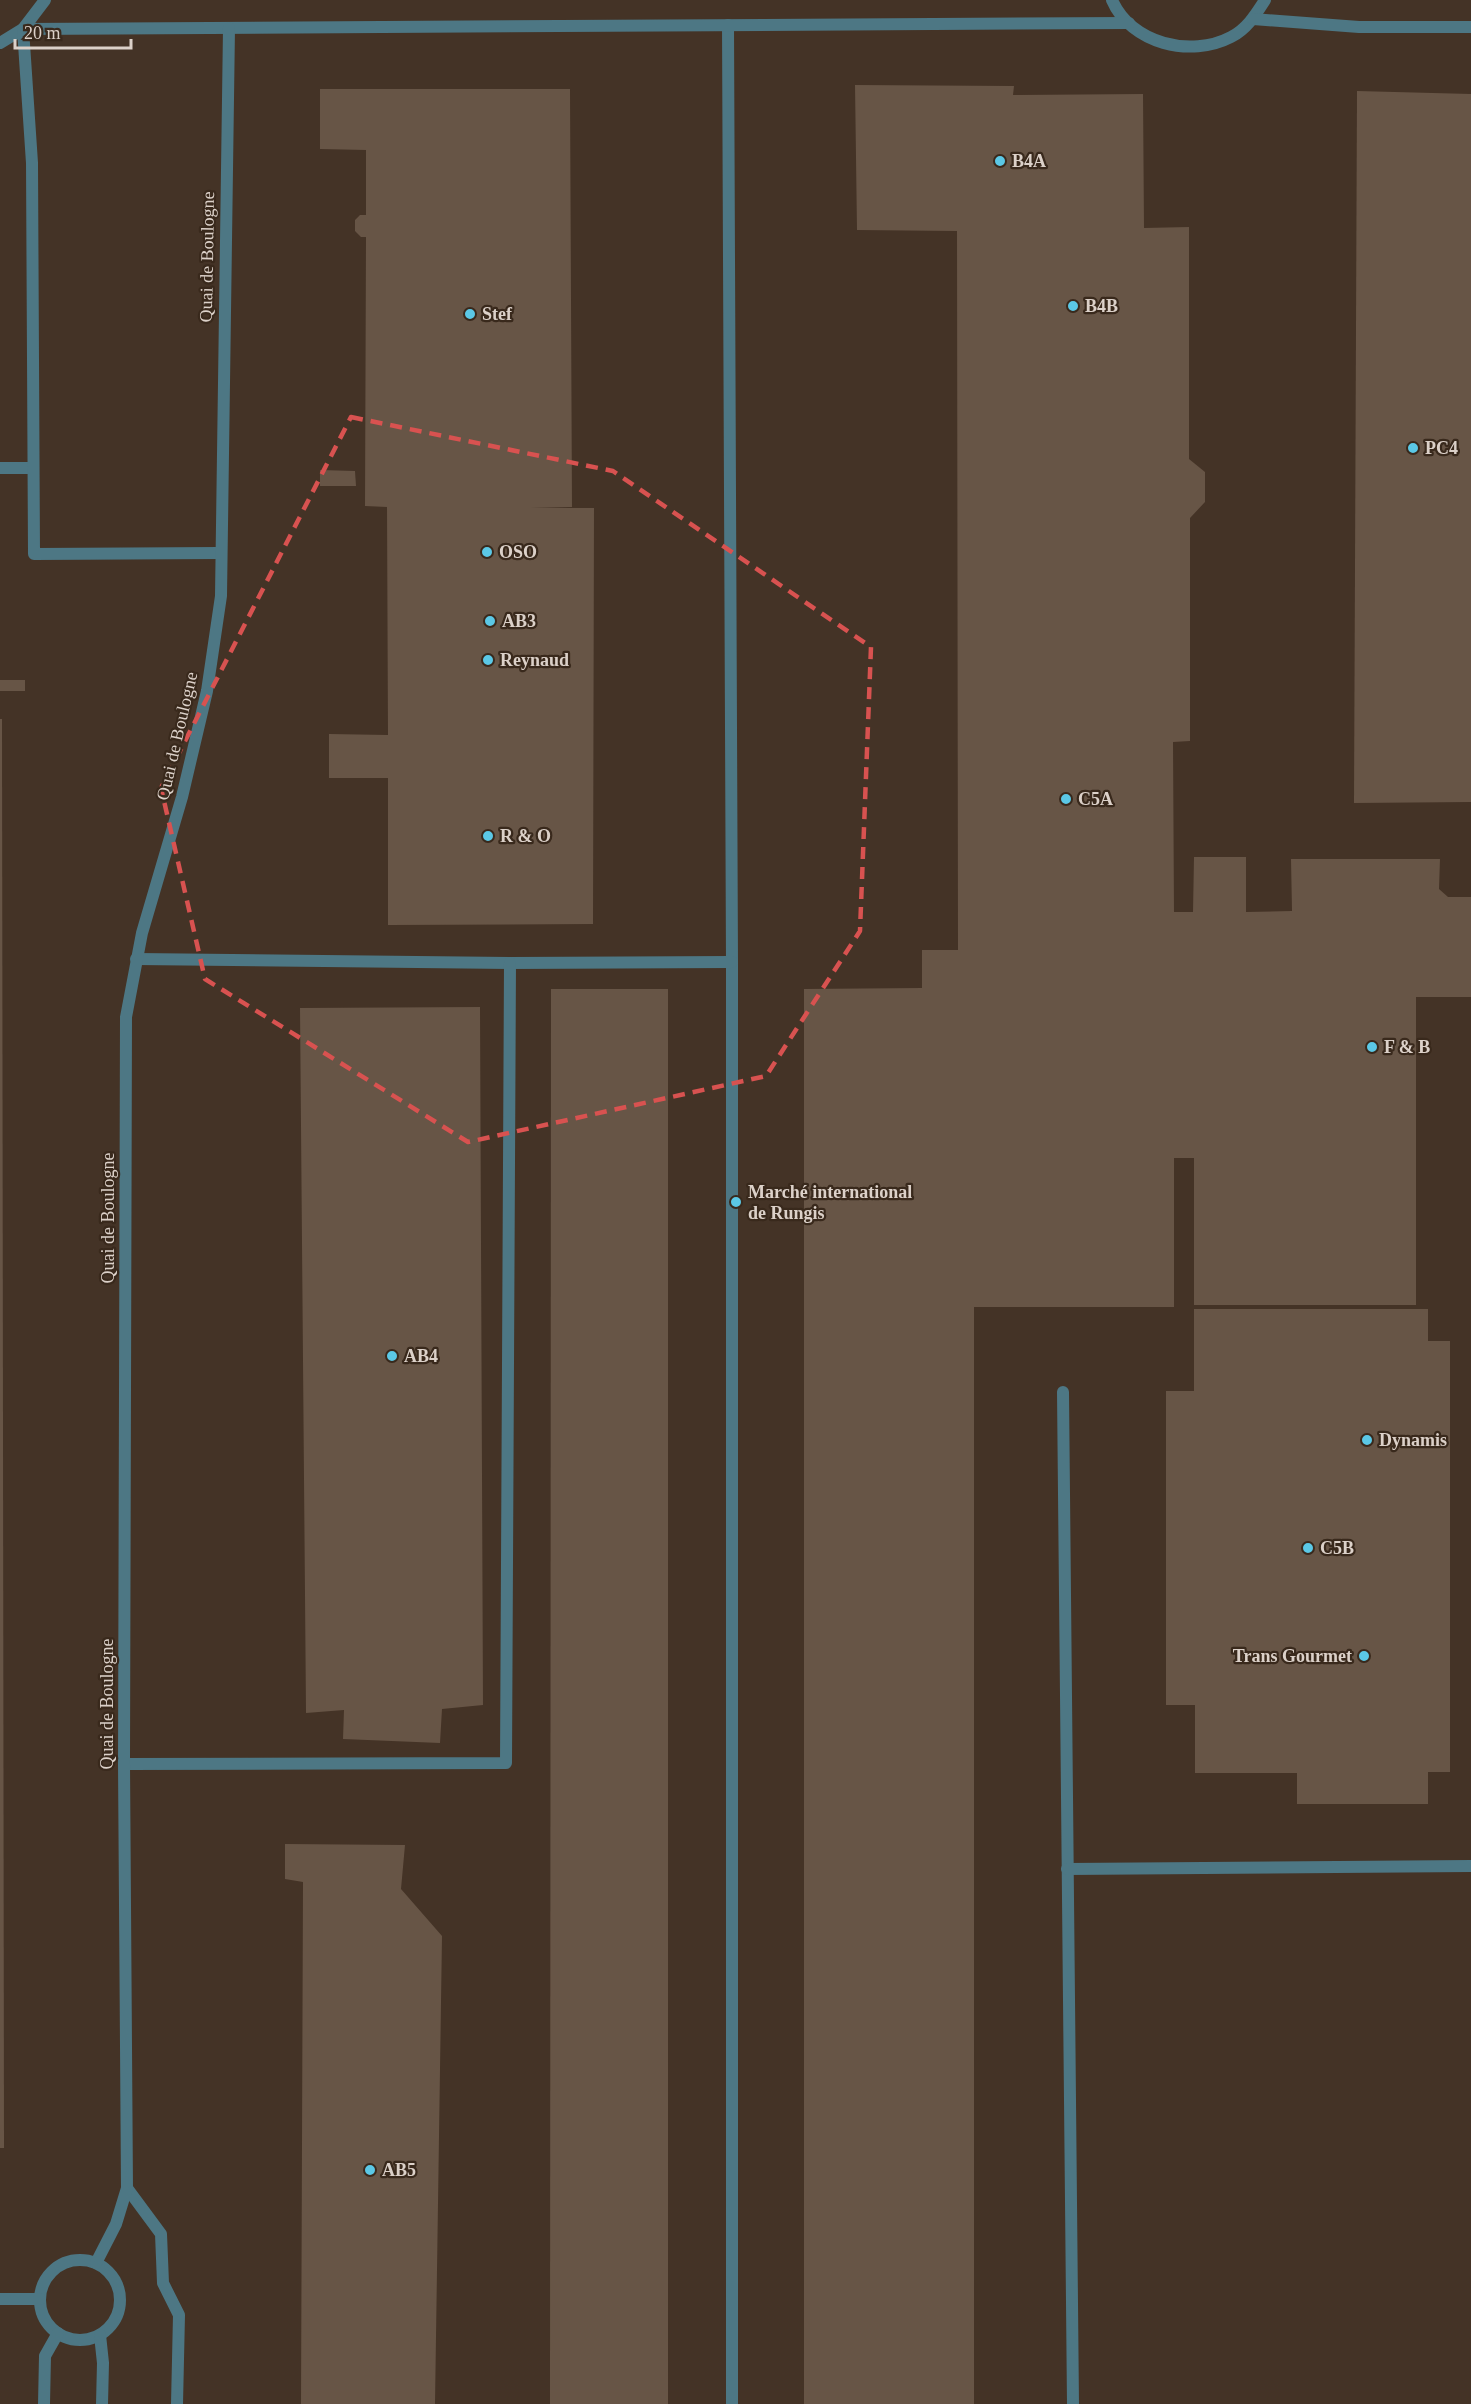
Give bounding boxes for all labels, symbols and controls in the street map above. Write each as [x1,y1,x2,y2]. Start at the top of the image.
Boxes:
scale bar [15,12,130,50]
text: 20 m [24,23,61,43]
place label: B4A [1012,151,1046,171]
marker: B4A [993,154,1007,168]
street label: Quai de Boulogne [196,191,218,323]
place label: B4B [1085,296,1118,316]
marker: B4B [1066,299,1080,313]
place label: Stef [482,304,513,324]
marker: Stef [463,307,477,321]
place label: PC4 [1425,438,1458,458]
marker: PC4 [1406,441,1420,455]
place label: OSO [499,542,537,562]
marker: OSO [480,545,494,559]
place label: AB3 [502,611,536,631]
marker: AB3 [483,614,497,628]
place label: Reynaud [500,650,569,670]
marker: Reynaud [481,653,495,667]
street label: Quai de Boulogne [153,670,201,802]
place label: C5A [1078,789,1113,809]
marker: C5A [1059,792,1073,806]
place label: R & O [500,826,551,846]
marker: R & O [481,829,495,843]
place label: F & B [1384,1037,1430,1057]
marker: F & B [1365,1040,1379,1054]
street label: Quai de Boulogne [98,1153,118,1283]
place label: Marché international de Rungis [748,1182,912,1223]
marker: Marché international de Rungis [729,1195,743,1209]
place label: AB4 [404,1346,438,1366]
marker: AB4 [385,1349,399,1363]
place label: Dynamis [1379,1430,1447,1450]
marker: Dynamis [1360,1433,1374,1447]
place label: C5B [1320,1538,1354,1558]
marker: C5B [1301,1541,1315,1555]
street label: Quai de Boulogne [97,1639,117,1769]
place label: Trans Gourmet [1233,1646,1352,1666]
marker: Trans Gourmet [1357,1649,1371,1663]
place label: AB5 [382,2160,416,2180]
marker: AB5 [363,2163,377,2177]

